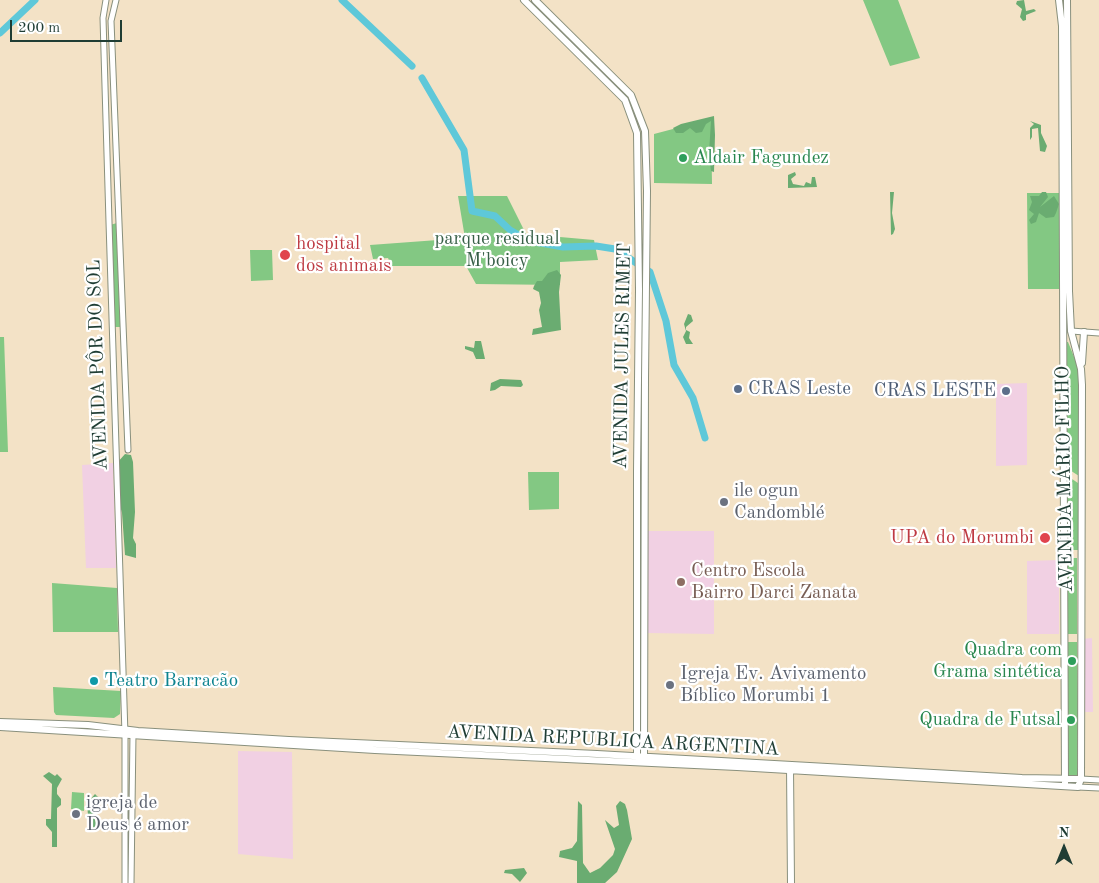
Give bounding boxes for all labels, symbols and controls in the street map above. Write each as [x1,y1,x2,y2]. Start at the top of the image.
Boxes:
scale bar [12,10,125,42]
text: 200 m [18,21,60,36]
place label: Aldair Fagundez [693,147,829,169]
marker: Aldair Fagundez [677,152,689,164]
park label: parque residual M'boicy [434,228,560,272]
place label: hospital dos animais [296,233,392,277]
street label: AVENIDA JULES RIMET [610,243,636,469]
marker: hospital dos animais [278,248,292,262]
street label: AVENIDA PÔR DO SOL [83,259,113,471]
street label: AVENIDA MÁRIO FILHO [1052,366,1078,592]
place label: CRAS Leste [748,378,851,400]
place label: CRAS LESTE [874,380,996,402]
marker: CRAS Leste [732,383,744,395]
marker: CRAS LESTE [1000,385,1012,397]
place label: ile ogun Candomblé [734,480,824,524]
marker: ile ogun Candomblé [718,496,730,508]
place label: UPA do Morumbi [890,527,1034,549]
marker: UPA do Morumbi [1038,531,1052,545]
place label: Centro Escola Bairro Darci Zanata [691,560,857,604]
marker: Centro Escola Bairro Darci Zanata [675,576,687,588]
place label: Quadra com Grama sintética [933,639,1062,683]
marker: Quadra com Grama sintética [1066,655,1078,667]
place label: Igreja Ev. Avivamento Bíblico Morumbi 1 [680,663,866,707]
place label: Teatro Barracão [104,670,238,692]
marker: Teatro Barracão [88,675,100,687]
marker: Igreja Ev. Avivamento Bíblico Morumbi 1 [664,679,676,691]
place label: Quadra de Futsal [919,709,1061,731]
marker: Quadra de Futsal [1065,714,1077,726]
street label: AVENIDA REPUBLICA ARGENTINA [446,721,780,761]
place label: igreja de Deus é amor [86,792,189,836]
marker: igreja de Deus é amor [70,808,82,820]
north arrow [1039,823,1089,873]
text: N [1059,826,1069,840]

